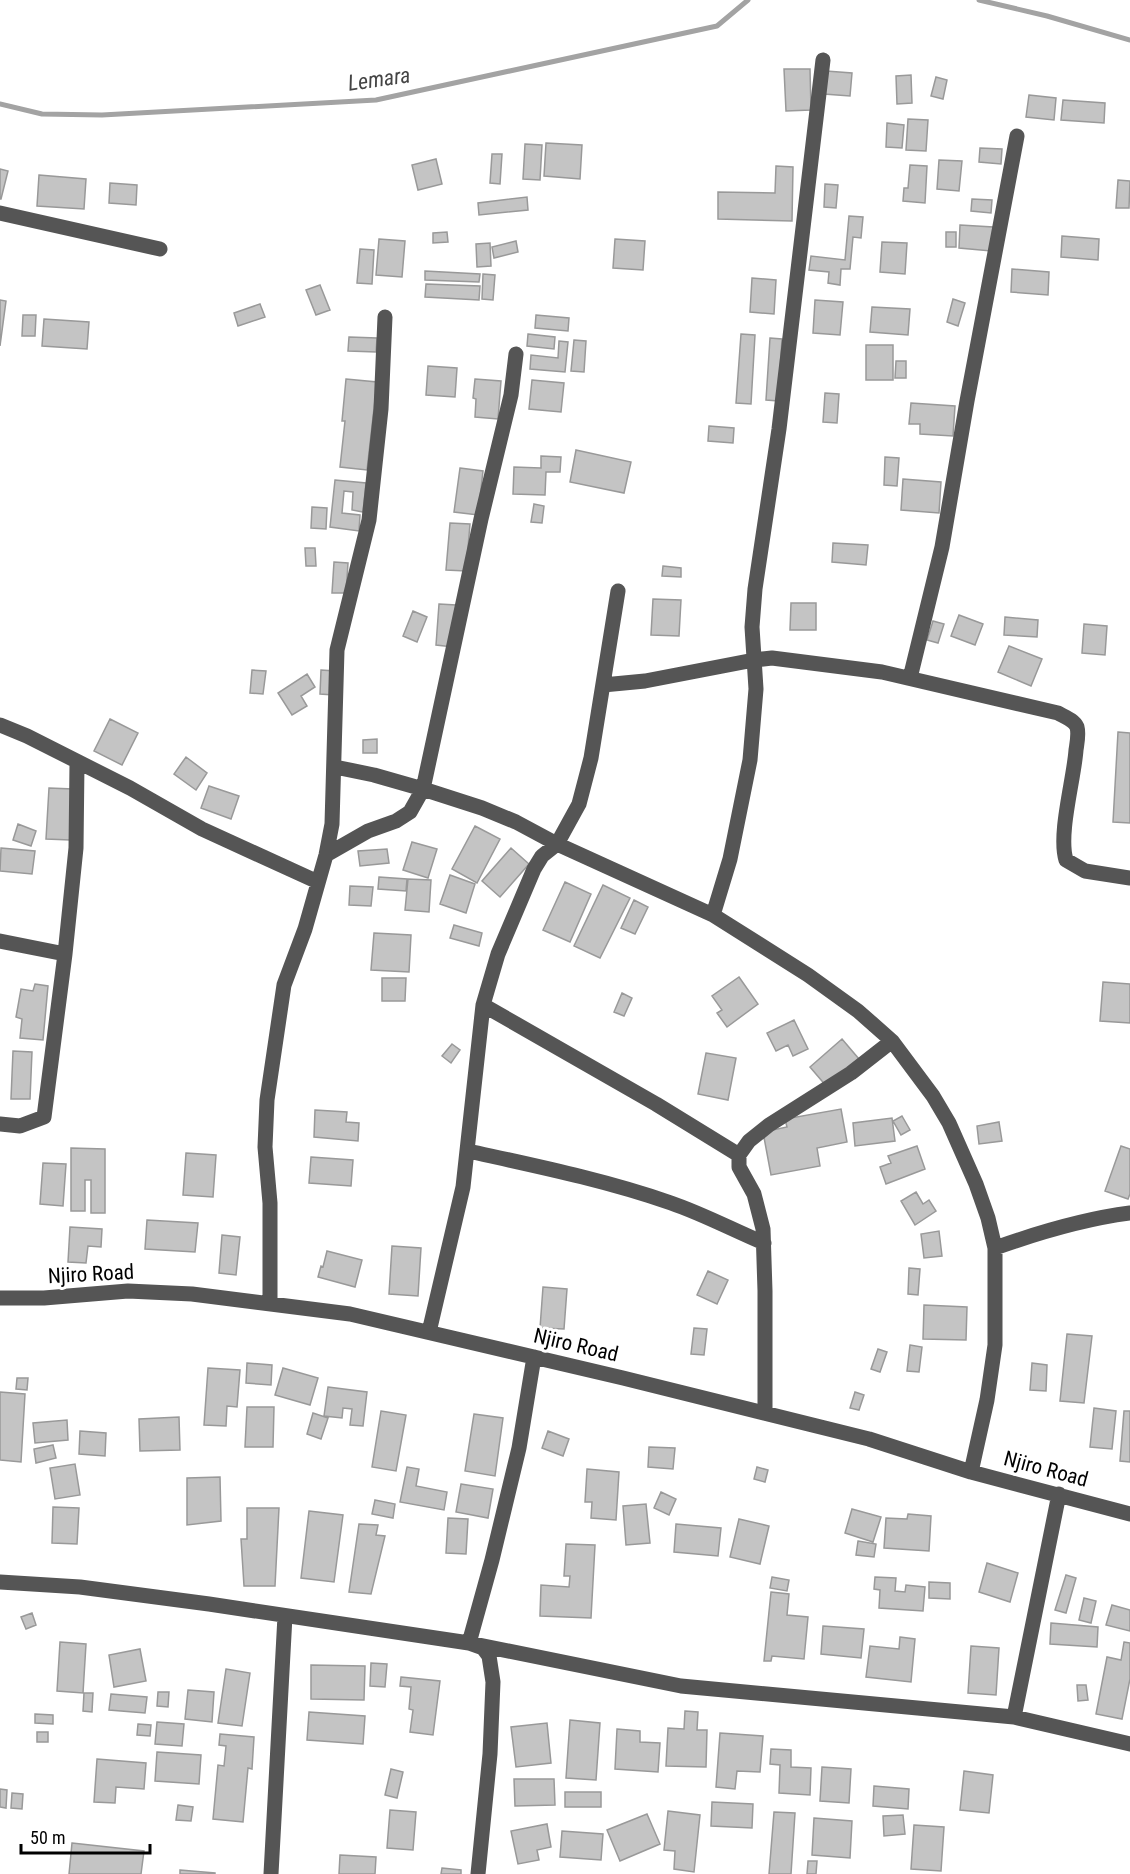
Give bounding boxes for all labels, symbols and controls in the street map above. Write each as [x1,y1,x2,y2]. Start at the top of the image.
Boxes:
water label: Lemara [346,62,412,96]
street label: Njiro Road [47,1260,135,1288]
street label: Njiro Road [531,1324,621,1366]
street label: Njiro Road [1001,1446,1091,1492]
scale bar [21,1817,150,1855]
text: 50 m [30,1827,65,1848]

